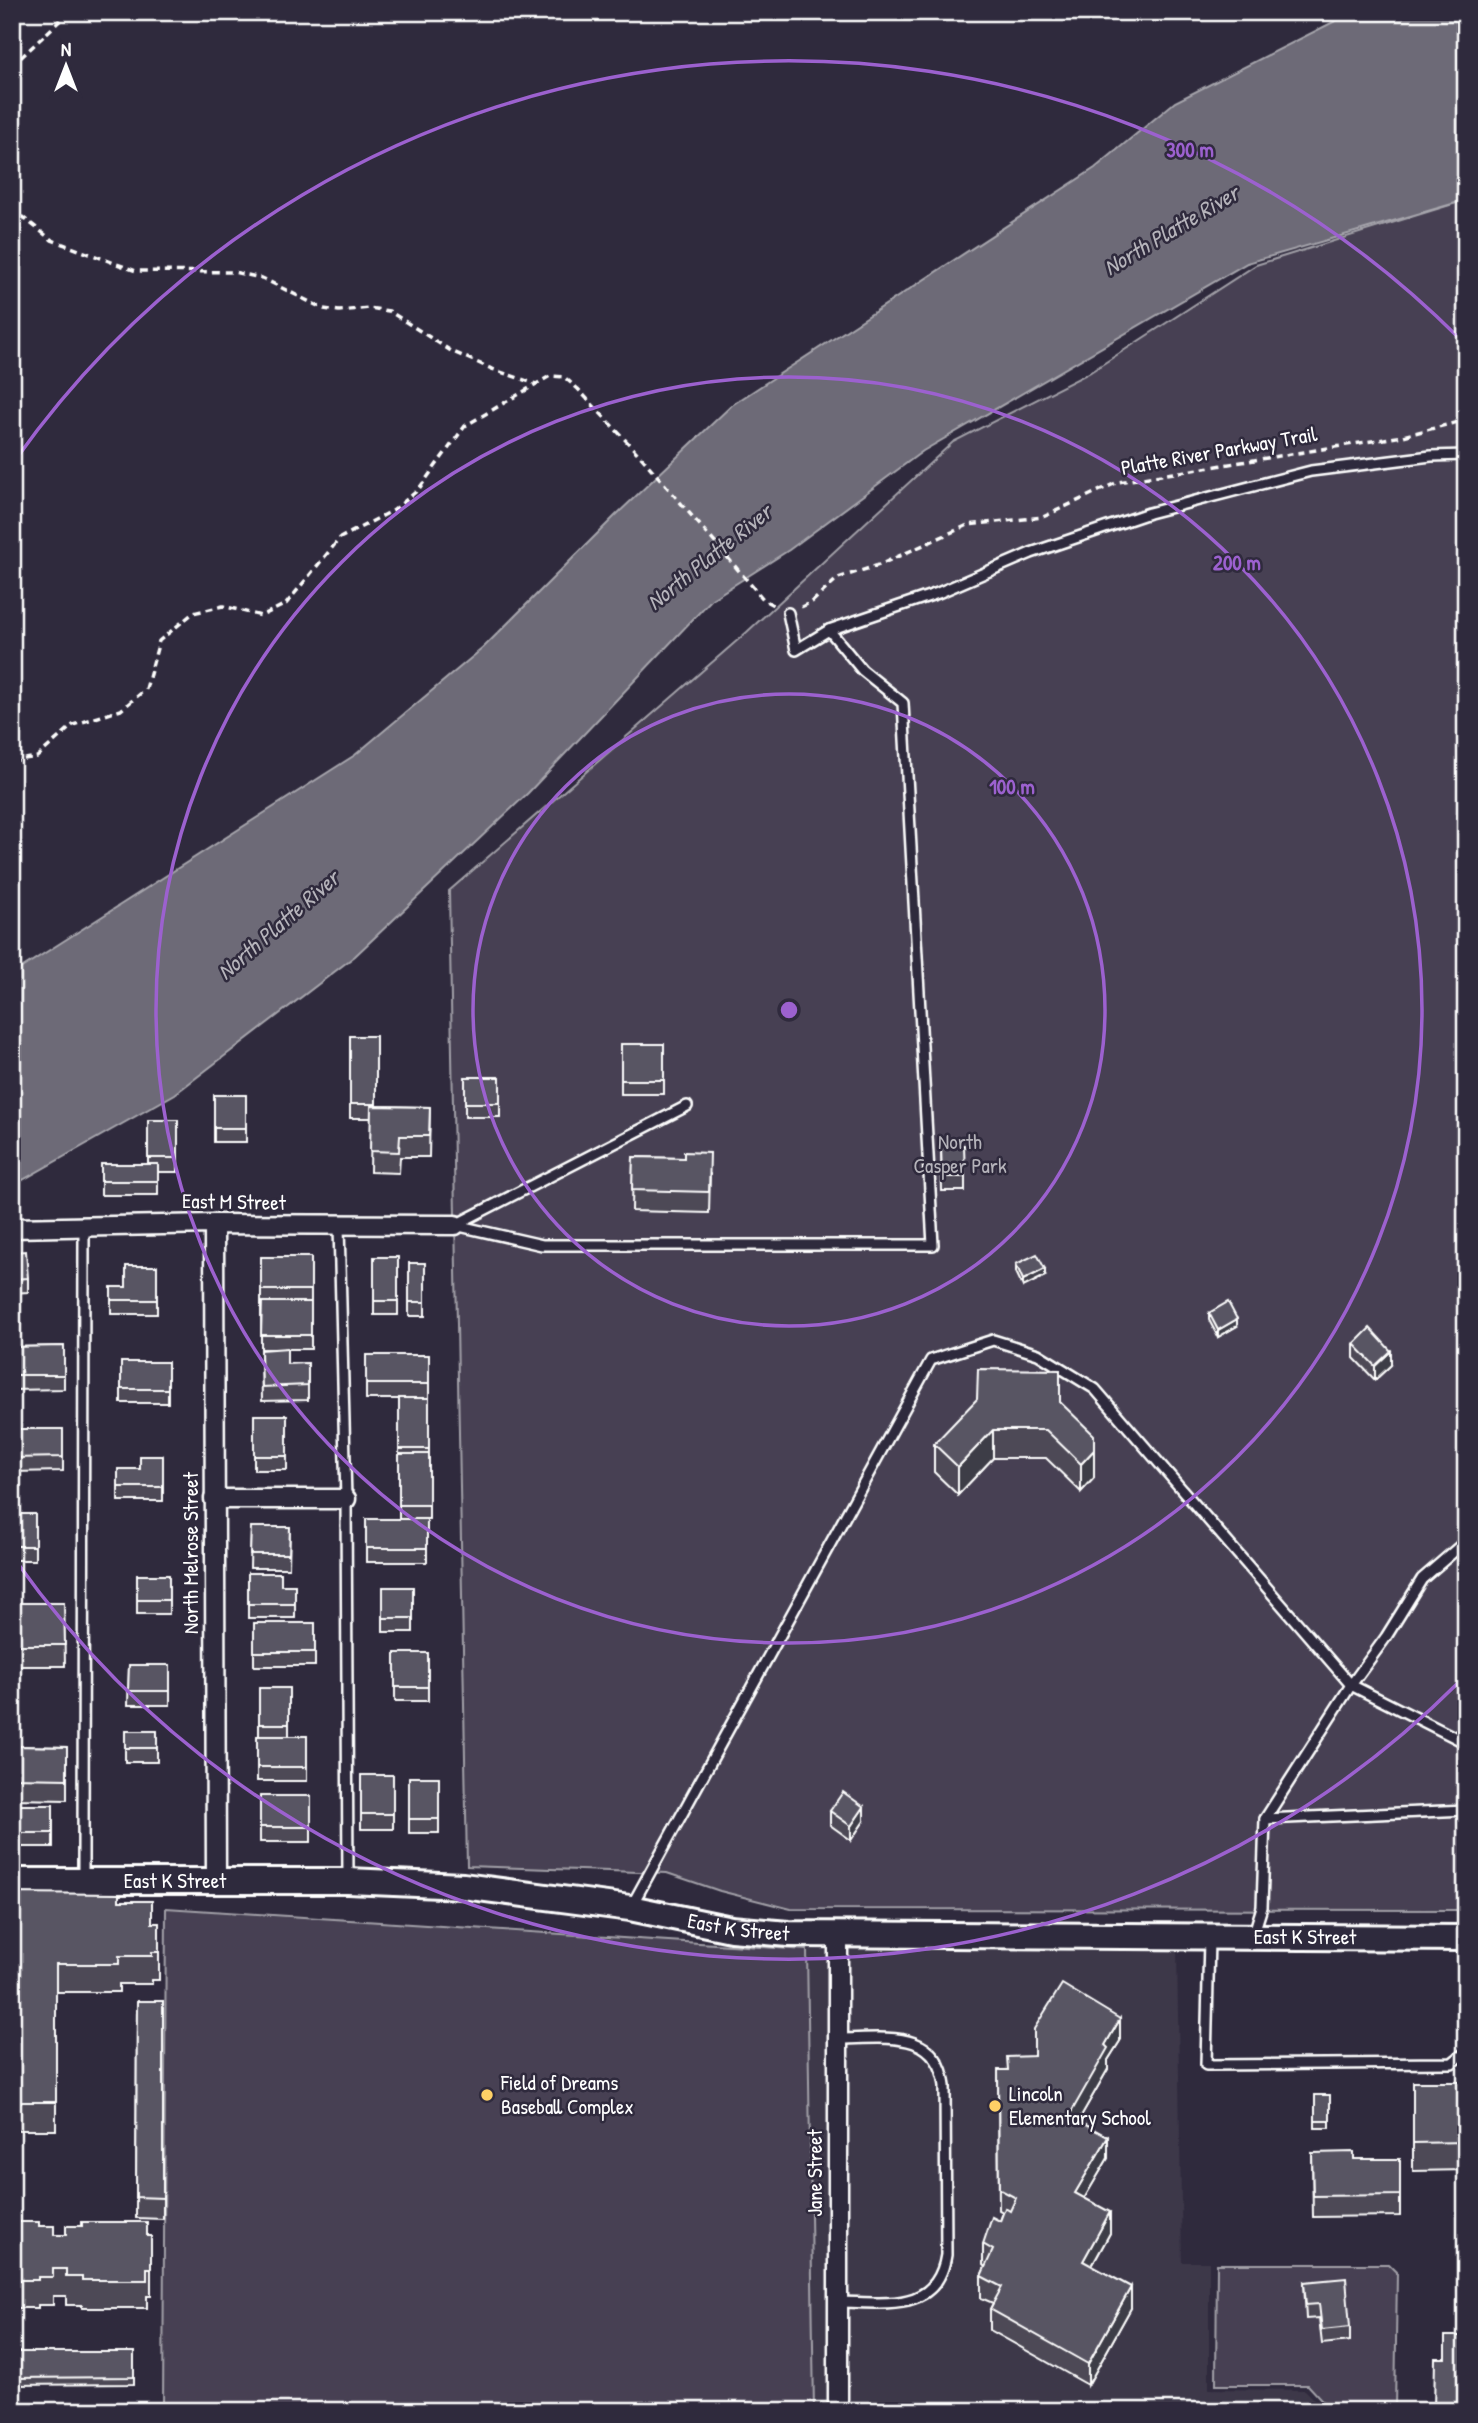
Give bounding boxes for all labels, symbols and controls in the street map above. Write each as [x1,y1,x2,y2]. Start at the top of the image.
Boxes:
north arrow [32,32,102,102]
text: N [61,36,71,62]
text: 300 m [1166,135,1214,164]
water label: North Platte River [1097,175,1247,282]
street label: Platte River Parkway Trail [1119,419,1320,482]
water label: North Platte River [640,495,780,617]
text: 200 m [1213,548,1261,577]
text: 100 m [989,772,1035,801]
water label: North Platte River [210,861,348,986]
centre of rings [777,998,801,1022]
park label: North Casper Park [913,1127,1007,1180]
street label: East M Street [182,1186,287,1217]
street label: North Melrose Street [176,1471,205,1634]
street label: East K Street [124,1866,227,1895]
street label: East K Street [685,1905,791,1948]
street label: East K Street [1254,1922,1357,1951]
place label: Field of Dreams Baseball Complex [500,2068,634,2121]
place label: Lincoln Elementary School [1009,2079,1151,2132]
marker: Field of Dreams Baseball Complex [479,2087,495,2103]
marker: Lincoln Elementary School [987,2098,1003,2114]
street label: Jane Street [800,2128,829,2217]

